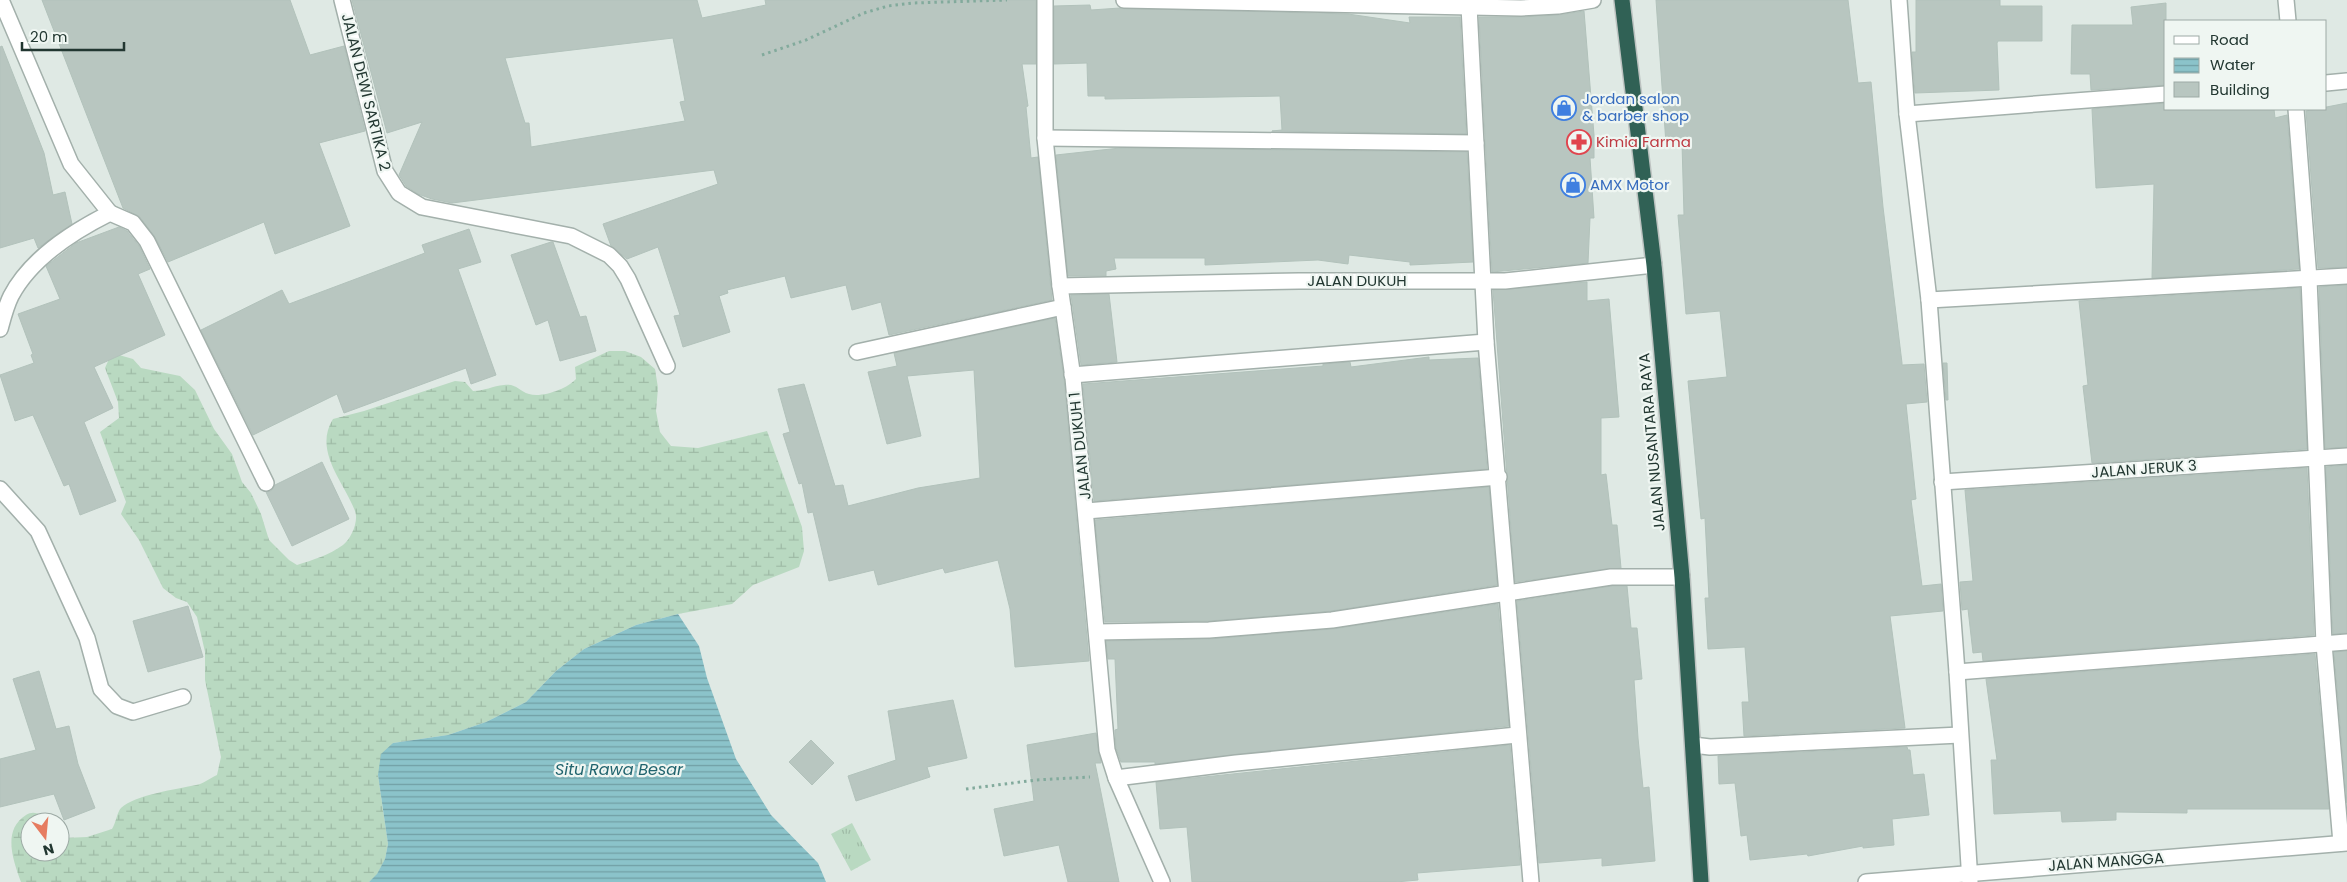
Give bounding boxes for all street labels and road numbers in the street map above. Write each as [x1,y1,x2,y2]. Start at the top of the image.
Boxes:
street label: JALAN DEWI SARTIKA 2 [337,11,396,173]
street label: JALAN DUKUH [1307,270,1407,291]
street label: JALAN NUSANTARA RAYA [1633,352,1670,532]
street label: JALAN DUKUH 1 [1063,391,1096,501]
street label: JALAN JERUK 3 [2090,454,2198,483]
street label: JALAN MANGGA [2047,847,2165,876]

